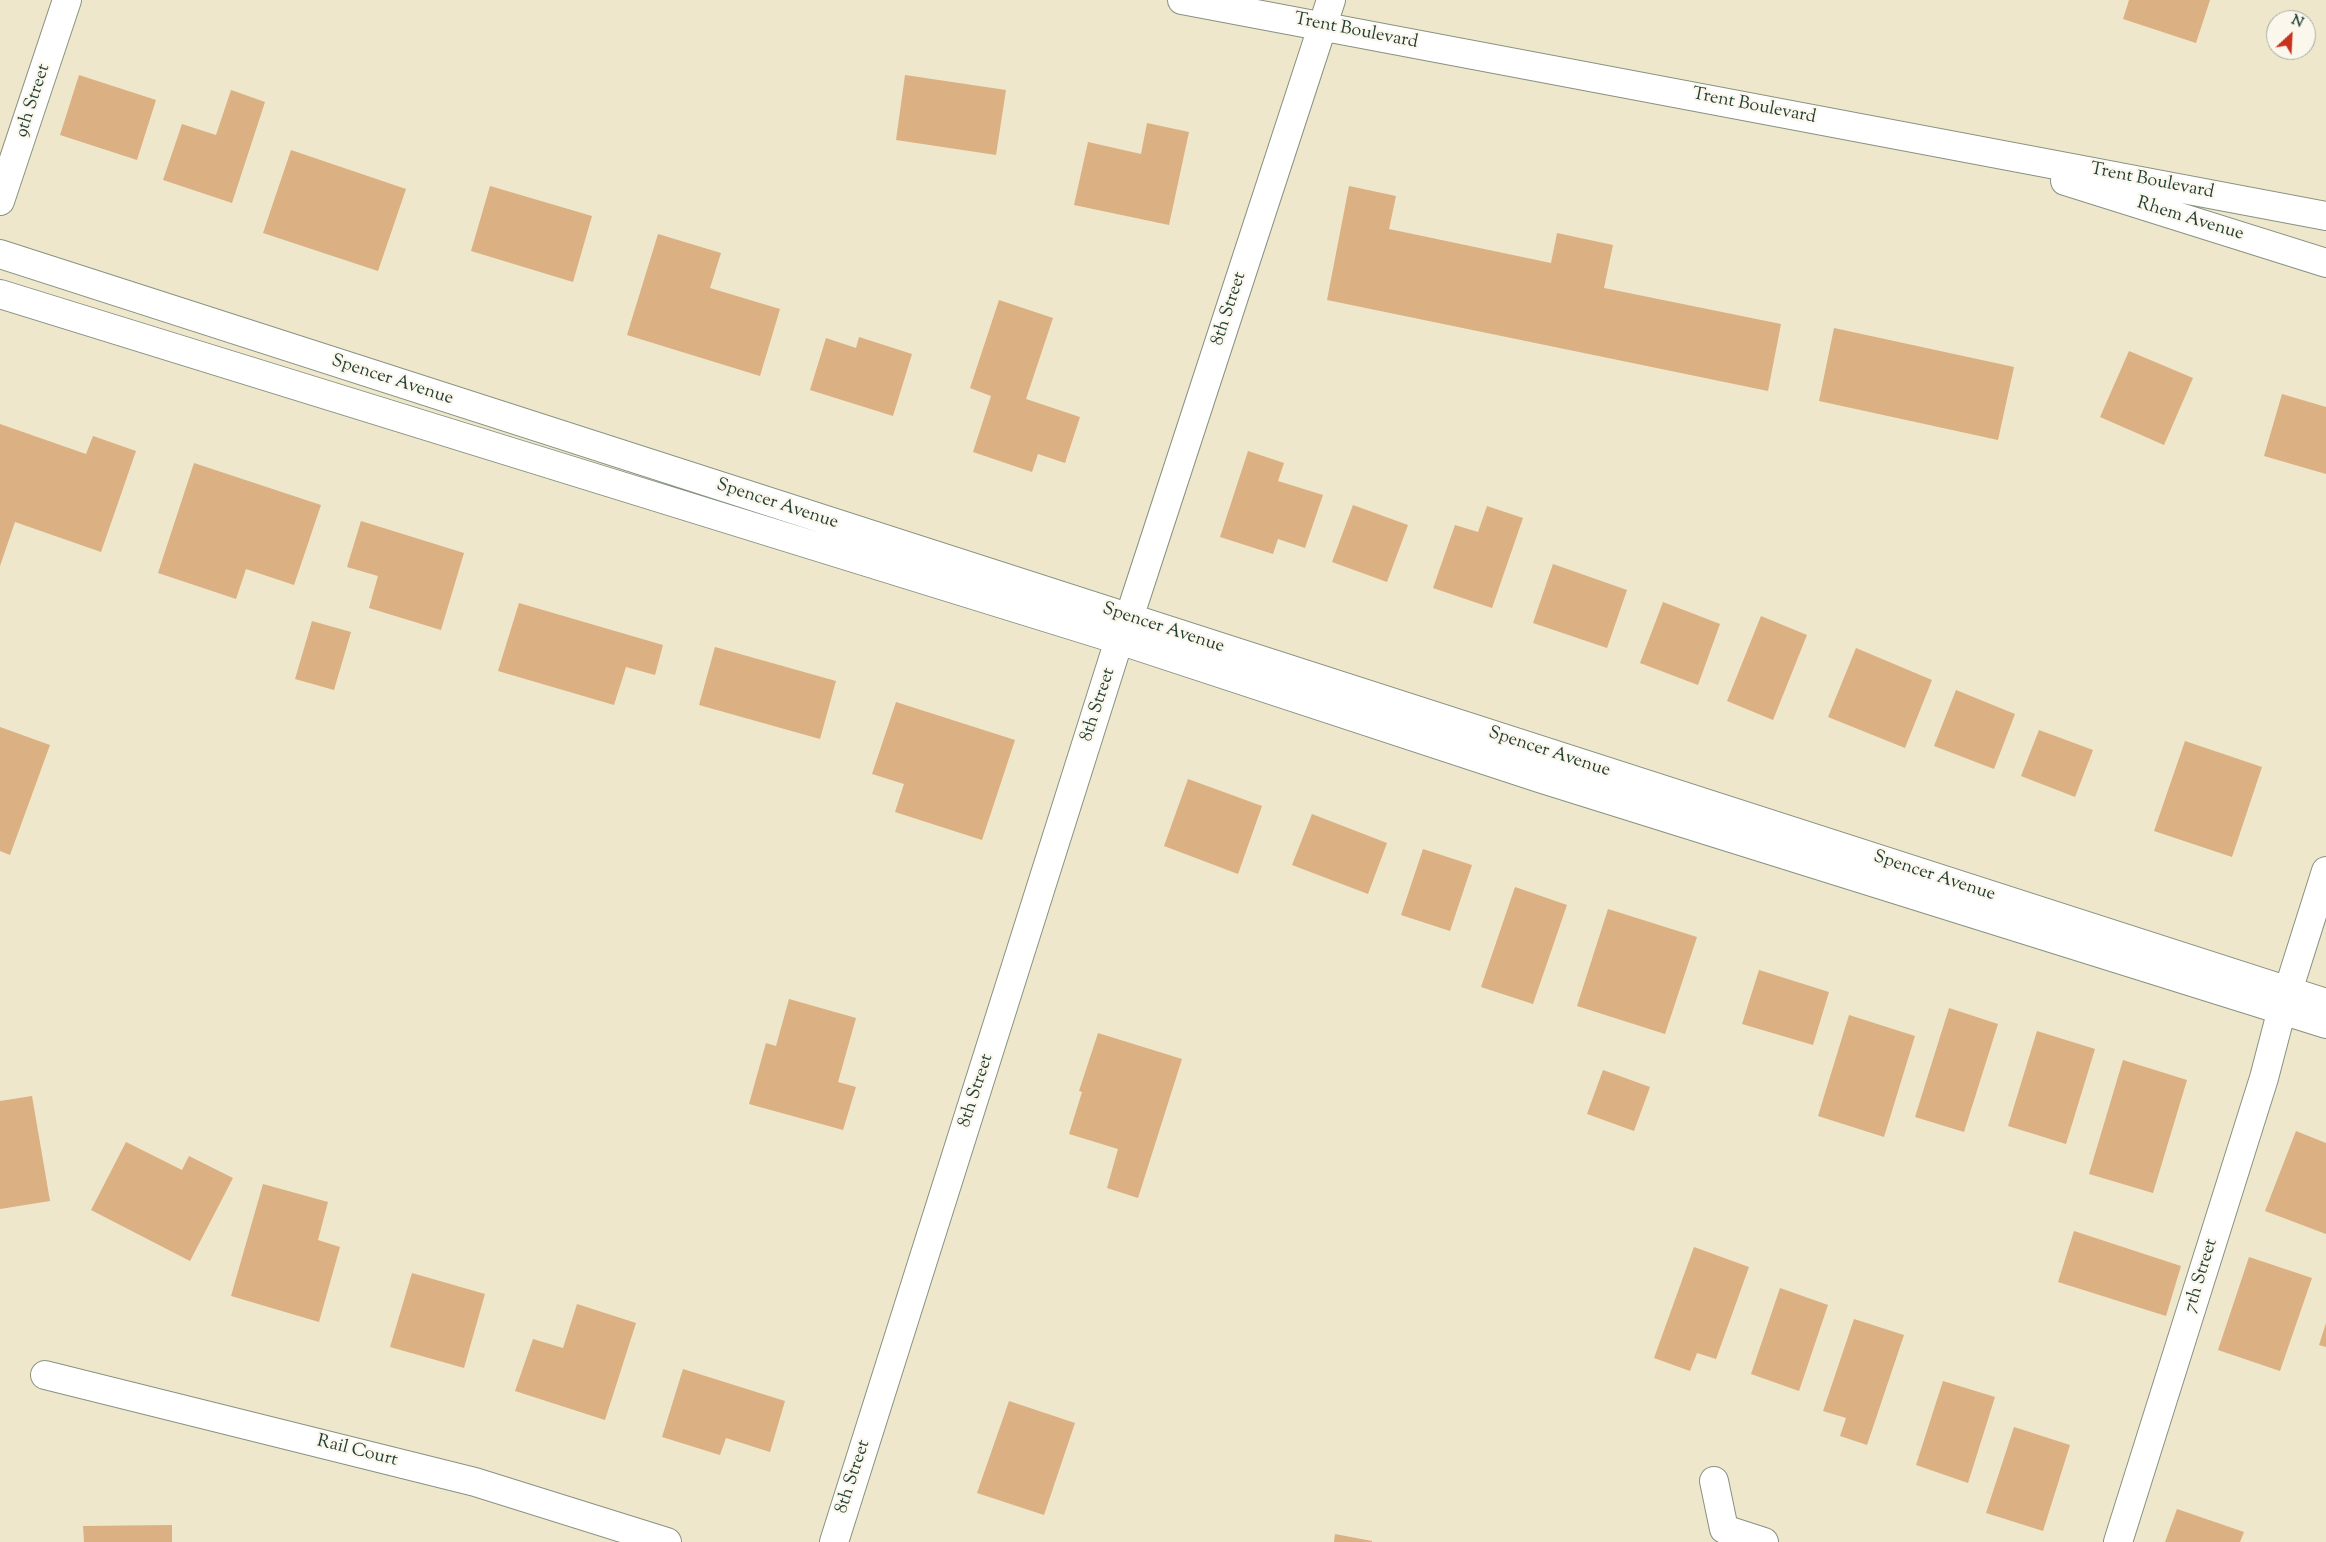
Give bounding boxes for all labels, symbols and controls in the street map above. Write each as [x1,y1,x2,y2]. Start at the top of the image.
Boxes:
street label: Trent Boulevard [1292,9,1420,55]
north arrow [2266,10,2316,60]
text: N [2288,11,2306,34]
street label: 9th Street [12,62,56,140]
street label: Trent Boulevard [1690,84,1818,130]
street label: Trent Boulevard [2088,159,2216,205]
street label: Rhem Avenue [2134,194,2246,246]
street label: 8th Street [1208,270,1252,348]
street label: Spencer Avenue [328,351,456,411]
street label: Spencer Avenue [713,475,841,535]
street label: Spencer Avenue [1099,599,1227,659]
street label: 8th Street [1077,666,1121,744]
street label: Spencer Avenue [1485,723,1613,783]
street label: Spencer Avenue [1870,847,1998,907]
street label: 8th Street [955,1052,999,1130]
street label: 7th Street [2181,1236,2223,1316]
street label: Rail Court [314,1432,400,1472]
street label: 8th Street [832,1438,876,1516]

